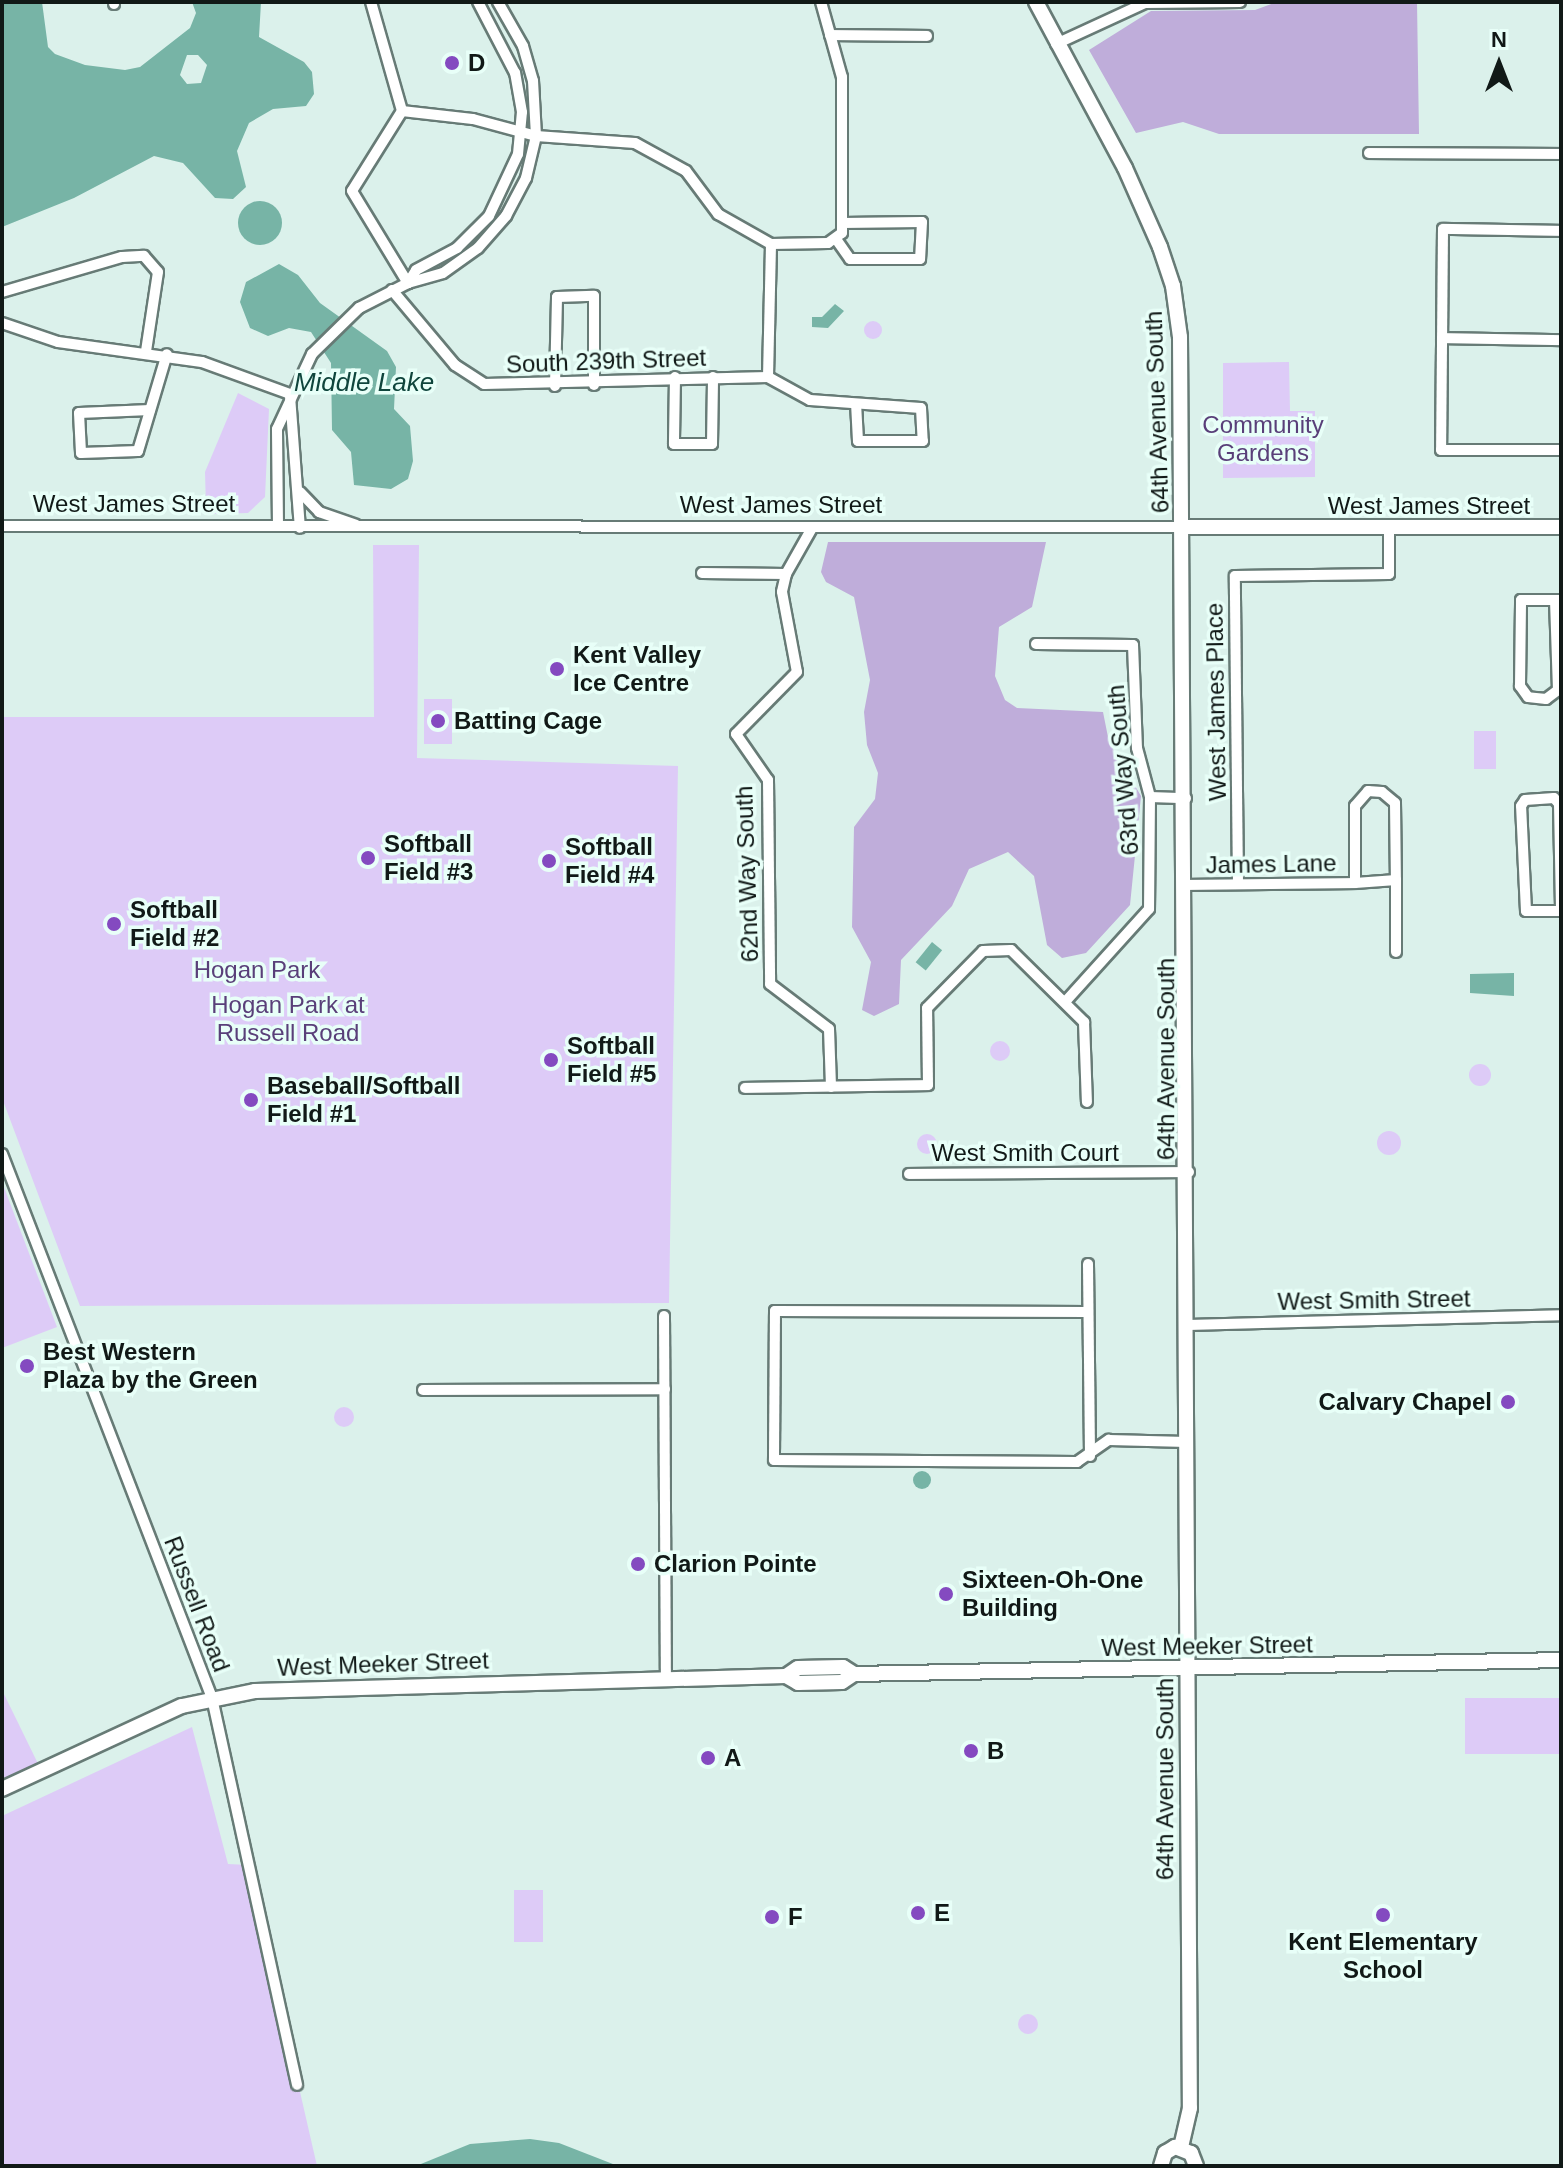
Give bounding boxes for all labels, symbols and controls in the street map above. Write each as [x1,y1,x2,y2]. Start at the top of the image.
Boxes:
north arrow [1459,24,1539,104]
text: N [1491,27,1507,52]
place label: D [468,49,485,77]
marker: D [443,54,461,72]
street label: 64th Avenue South [1139,310,1175,514]
street label: South 239th Street [505,343,707,379]
water label: Middle Lake [294,367,434,399]
park label: Community Gardens [1202,411,1324,467]
street label: West James Street [33,490,235,518]
street label: West James Street [680,491,882,519]
street label: West James Street [1328,492,1530,520]
street label: West James Place [1200,603,1232,801]
place label: Kent Valley Ice Centre [573,641,701,697]
marker: Kent Valley Ice Centre [548,660,566,678]
street label: 63rd Way South [1101,683,1145,857]
place label: Batting Cage [454,707,602,735]
marker: Batting Cage [429,712,447,730]
street label: 62nd Way South [730,785,764,963]
place label: Softball Field #3 [384,830,473,886]
place label: Softball Field #4 [565,833,654,889]
street label: James Lane [1205,848,1337,880]
marker: Softball Field #3 [359,849,377,867]
marker: Softball Field #4 [540,852,558,870]
place label: Softball Field #2 [130,896,219,952]
marker: Softball Field #2 [105,915,123,933]
park label: Hogan Park [194,956,320,984]
street label: 64th Avenue South [1152,957,1180,1161]
park label: Hogan Park at Russell Road [211,991,365,1047]
place label: Softball Field #5 [567,1032,656,1088]
marker: Softball Field #5 [542,1051,560,1069]
place label: Baseball/Softball Field #1 [267,1072,460,1128]
marker: Baseball/Softball Field #1 [242,1091,260,1109]
street label: West Smith Court [931,1139,1119,1167]
street label: West Smith Street [1277,1284,1471,1316]
place label: Best Western Plaza by the Green [43,1338,258,1394]
marker: Best Western Plaza by the Green [18,1357,36,1375]
place label: Calvary Chapel [1319,1388,1492,1416]
marker: Calvary Chapel [1499,1393,1517,1411]
street label: Russell Road [158,1532,236,1676]
place label: Clarion Pointe [654,1550,817,1578]
marker: Clarion Pointe [629,1555,647,1573]
place label: Sixteen-Oh-One Building [962,1566,1143,1622]
marker: Sixteen-Oh-One Building [937,1585,955,1603]
street label: West Meeker Street [1101,1630,1313,1662]
street label: West Meeker Street [277,1646,489,1682]
street label: 64th Avenue South [1151,1677,1179,1881]
place label: B [987,1737,1004,1765]
marker: B [962,1742,980,1760]
place label: A [724,1744,741,1772]
marker: A [699,1749,717,1767]
place label: E [934,1899,950,1927]
place label: F [788,1903,803,1931]
marker: E [909,1904,927,1922]
marker: Kent Elementary School [1374,1906,1392,1924]
marker: F [763,1908,781,1926]
place label: Kent Elementary School [1288,1928,1478,1984]

